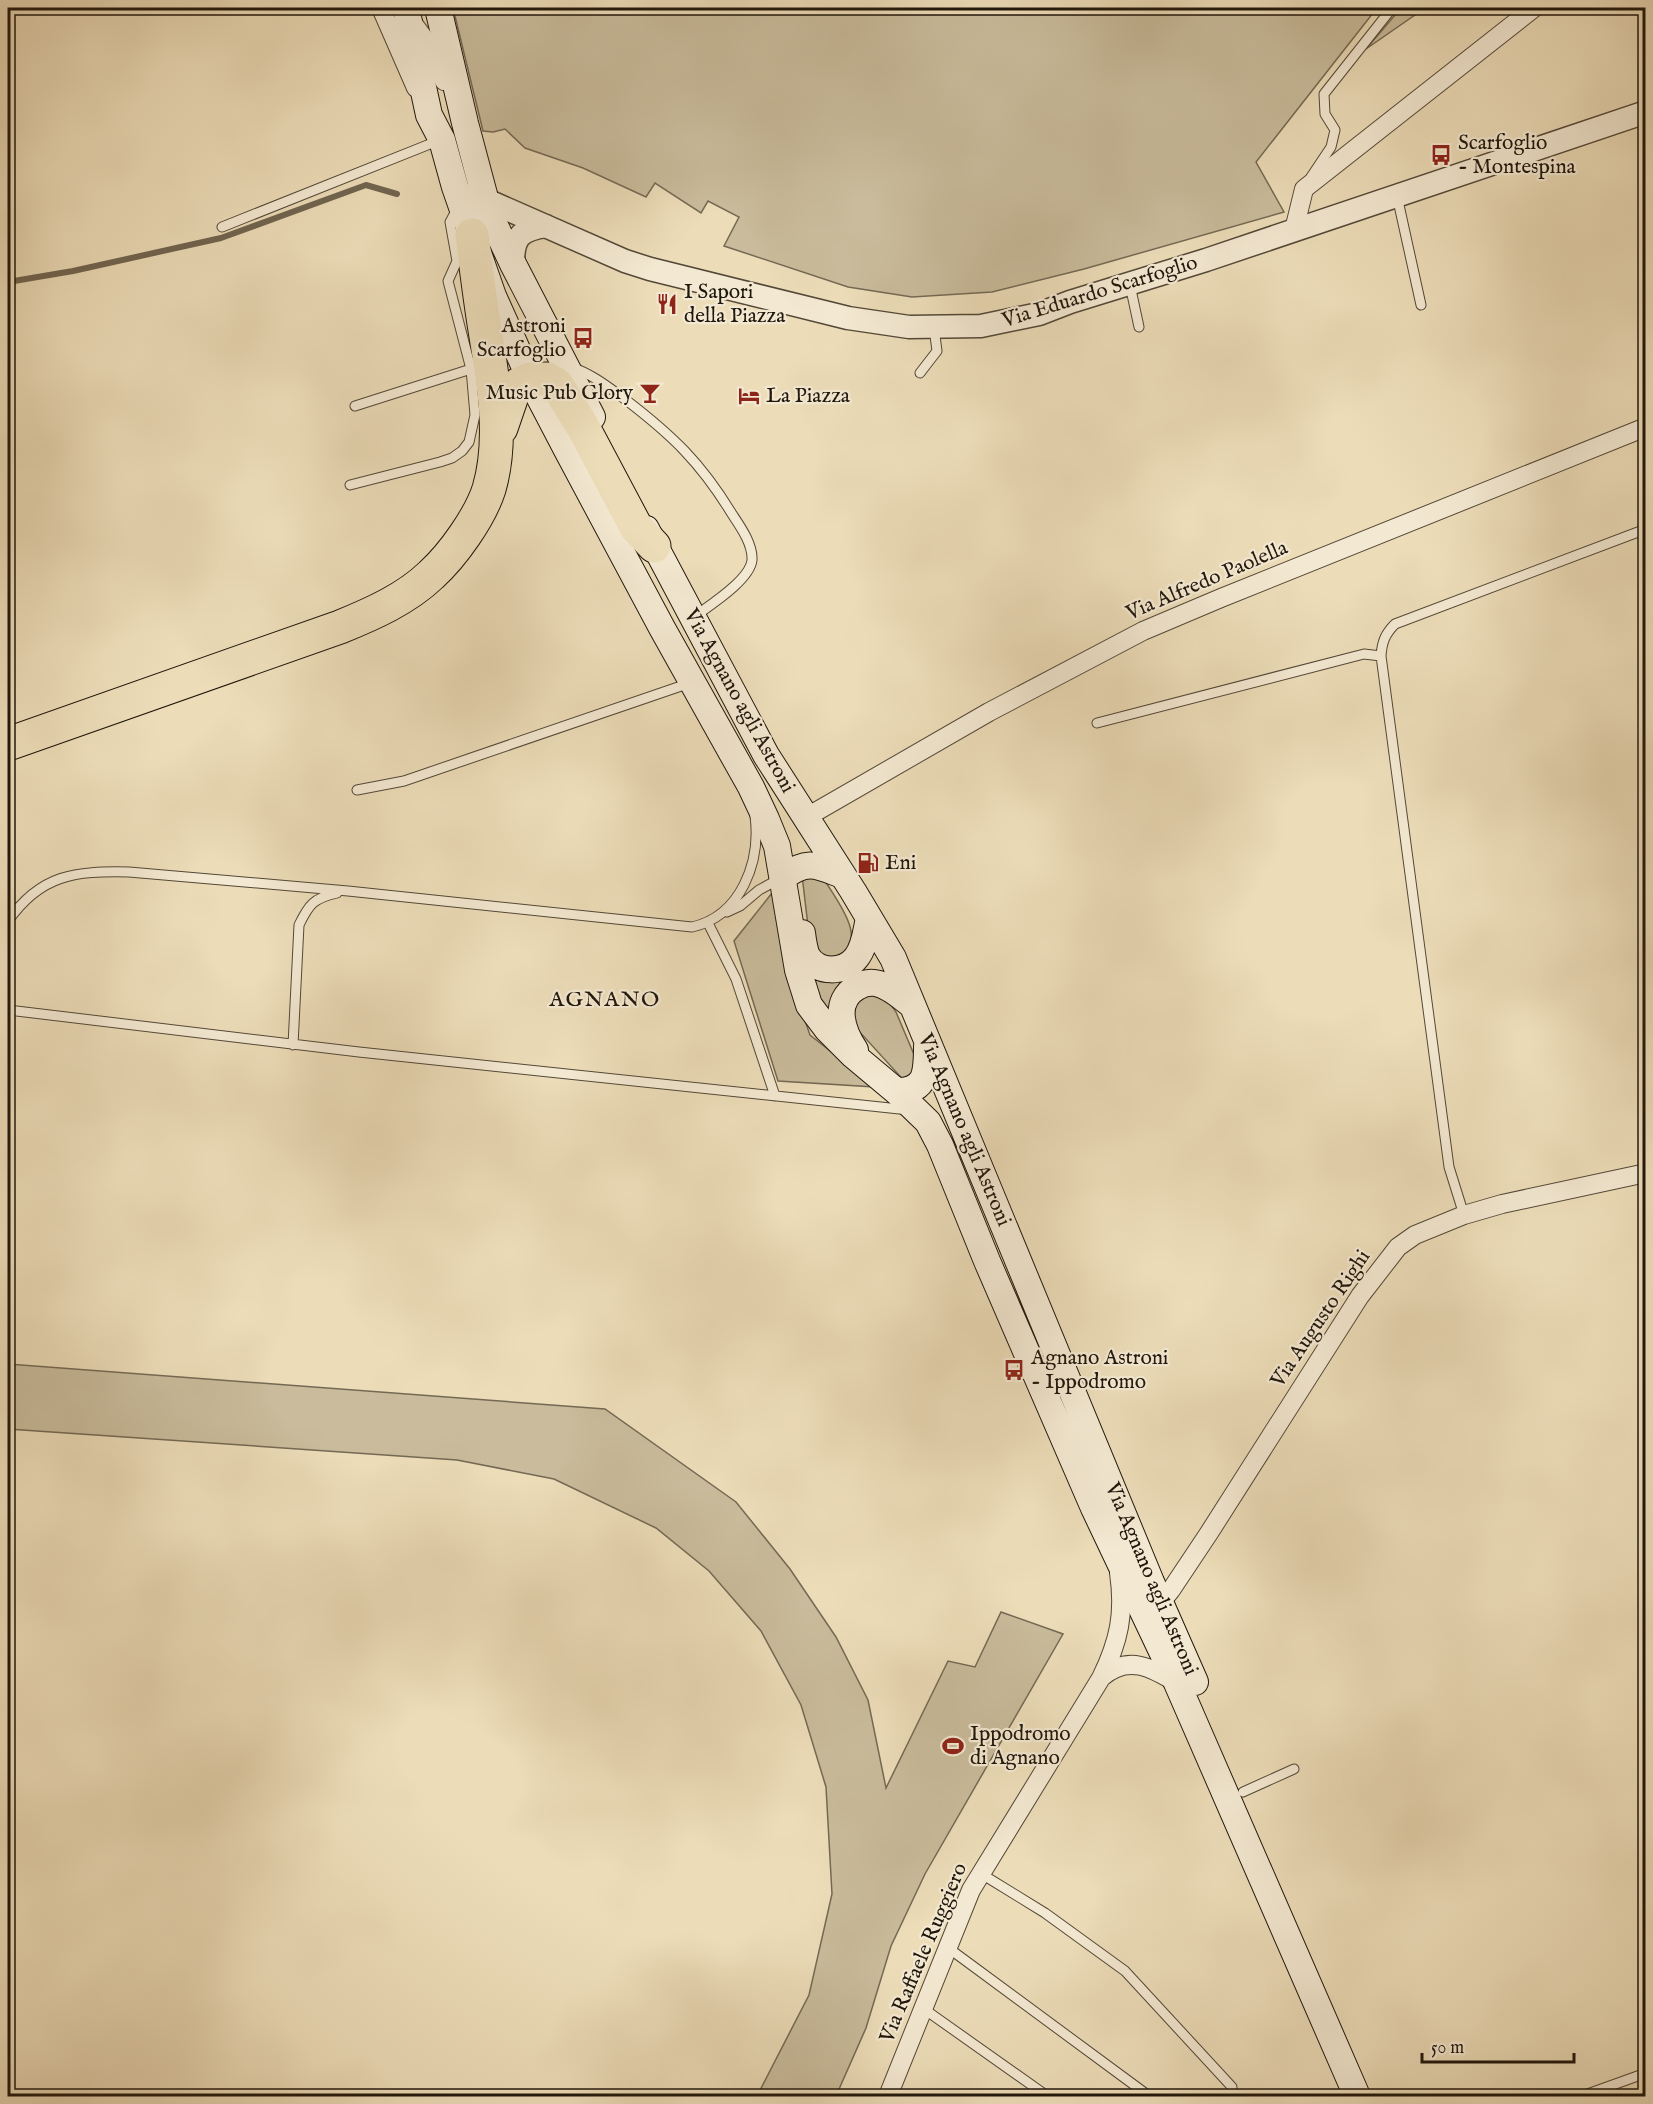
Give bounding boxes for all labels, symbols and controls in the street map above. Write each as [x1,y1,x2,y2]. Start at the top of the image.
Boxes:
place label: Scarfoglio - Montespina [1458,130,1577,181]
bus stop icon: Scarfoglio - Montespina [1429,143,1453,167]
street label: Via Eduardo Scarfoglio [998,249,1201,335]
place label: I Sapori della Piazza [684,279,786,330]
restaurant icon: I Sapori della Piazza [655,292,679,316]
place label: Astroni Scarfoglio [477,313,566,364]
bus stop icon: Astroni Scarfoglio [571,326,595,350]
place label: Music Pub Glory [486,380,634,407]
bar icon: Music Pub Glory [638,381,662,405]
place label: La Piazza [766,383,851,410]
hotel icon: La Piazza [737,384,761,408]
street label: Via Alfredo Paolella [1121,534,1293,628]
street label: Via Agnano agli Astroni [677,603,801,798]
place label: Eni [885,850,916,877]
fuel station icon: Eni [856,851,880,875]
district label: AGNANO [548,986,661,1014]
street label: Via Agnano agli Astroni [911,1029,1017,1231]
street label: Via Augusto Righi [1264,1245,1377,1394]
place label: Agnano Astroni - Ippodromo [1030,1345,1168,1396]
bus stop icon: Agnano Astroni - Ippodromo [1002,1358,1026,1382]
street label: Via Agnano agli Astroni [1098,1478,1204,1680]
place label: Ippodromo di Agnano [970,1721,1071,1772]
sports icon: Ippodromo di Agnano [941,1734,965,1758]
street label: Via Raffaele Ruggiero [874,1859,974,2048]
scale bar [1422,2026,1574,2064]
text: 50 m [1431,2037,1464,2060]

